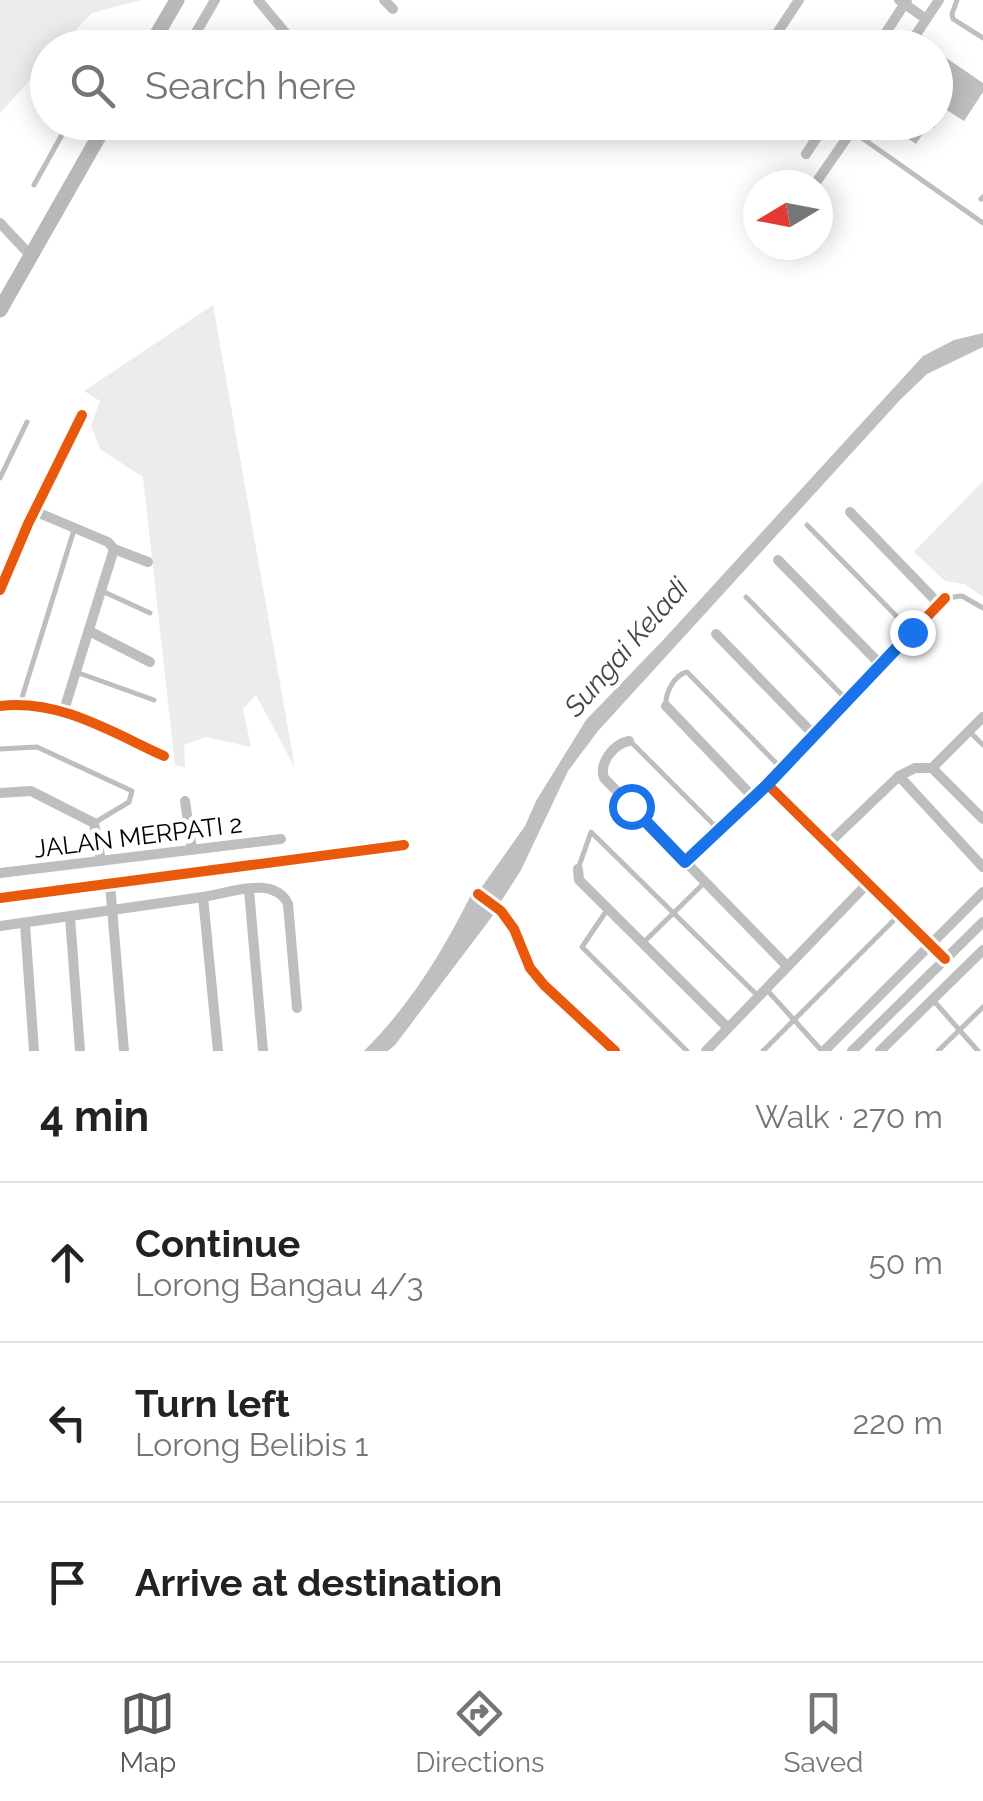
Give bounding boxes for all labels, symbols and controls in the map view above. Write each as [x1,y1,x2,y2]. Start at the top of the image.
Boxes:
search box [30,30,953,140]
icon: search [65,58,120,113]
text: Search here [145,63,356,108]
north arrow [743,170,833,260]
water label: Sungai Keladi [557,571,696,724]
route end [890,610,936,656]
route start [609,784,655,830]
street label: JALAN MERPATI 2 [32,808,244,864]
text: 4 min [40,1092,149,1141]
text: Walk · 270 m [755,1098,943,1135]
text: Continue [135,1221,300,1266]
icon: ahead [40,1235,95,1290]
text: 50 m [868,1244,943,1281]
text: Lorong Bangau 4/3 [135,1266,423,1303]
text: Turn left [135,1381,290,1426]
icon: left [40,1395,95,1450]
text: 220 m [853,1404,943,1441]
text: Lorong Belibis 1 [135,1426,369,1463]
icon: arrive [40,1555,95,1610]
text: Arrive at destination [135,1560,502,1605]
tab: Map [119,1686,176,1779]
tab: Directions [415,1686,545,1779]
tab: Saved [783,1686,864,1779]

